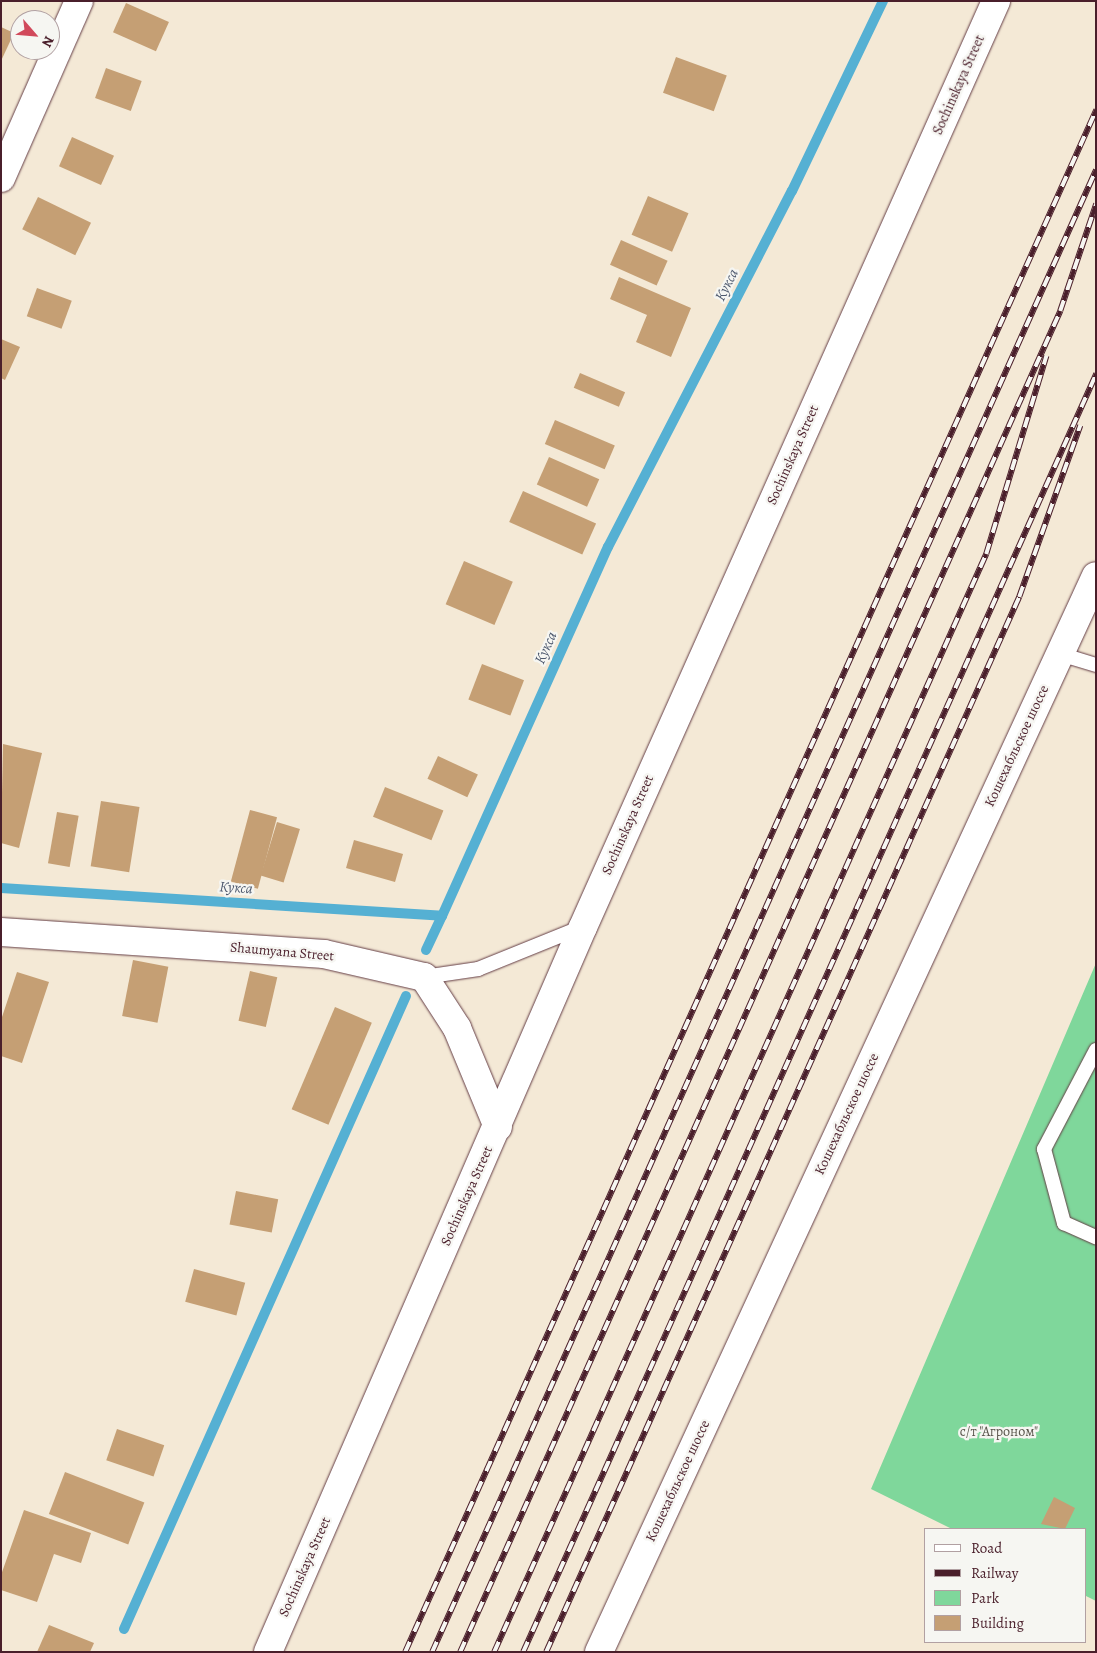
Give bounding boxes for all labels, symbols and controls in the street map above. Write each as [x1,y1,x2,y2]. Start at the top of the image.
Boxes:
north arrow [10,10,60,60]
text: N [37,33,59,50]
street label: Sochinskaya Street [929,33,989,137]
water label: Кукса [711,266,743,304]
street label: Sochinskaya Street [763,403,823,507]
water label: Кукса [531,629,561,667]
street label: Кошехабльское шоссе [981,682,1053,810]
street label: Sochinskaya Street [598,773,658,877]
water label: Кукса [219,878,253,898]
street label: Shaumyana Street [229,939,335,965]
street label: Кошехабльское шоссе [811,1050,883,1178]
street label: Sochinskaya Street [437,1144,497,1248]
street label: Кошехабльское шоссе [642,1417,714,1545]
park label: с/т "Агроном" [960,1424,1038,1440]
street label: Sochinskaya Street [275,1515,335,1619]
legend [924,1528,1087,1643]
text: Road [971,1538,1002,1558]
text: Railway [971,1563,1018,1583]
text: Park [971,1588,999,1608]
text: Building [971,1613,1024,1633]

